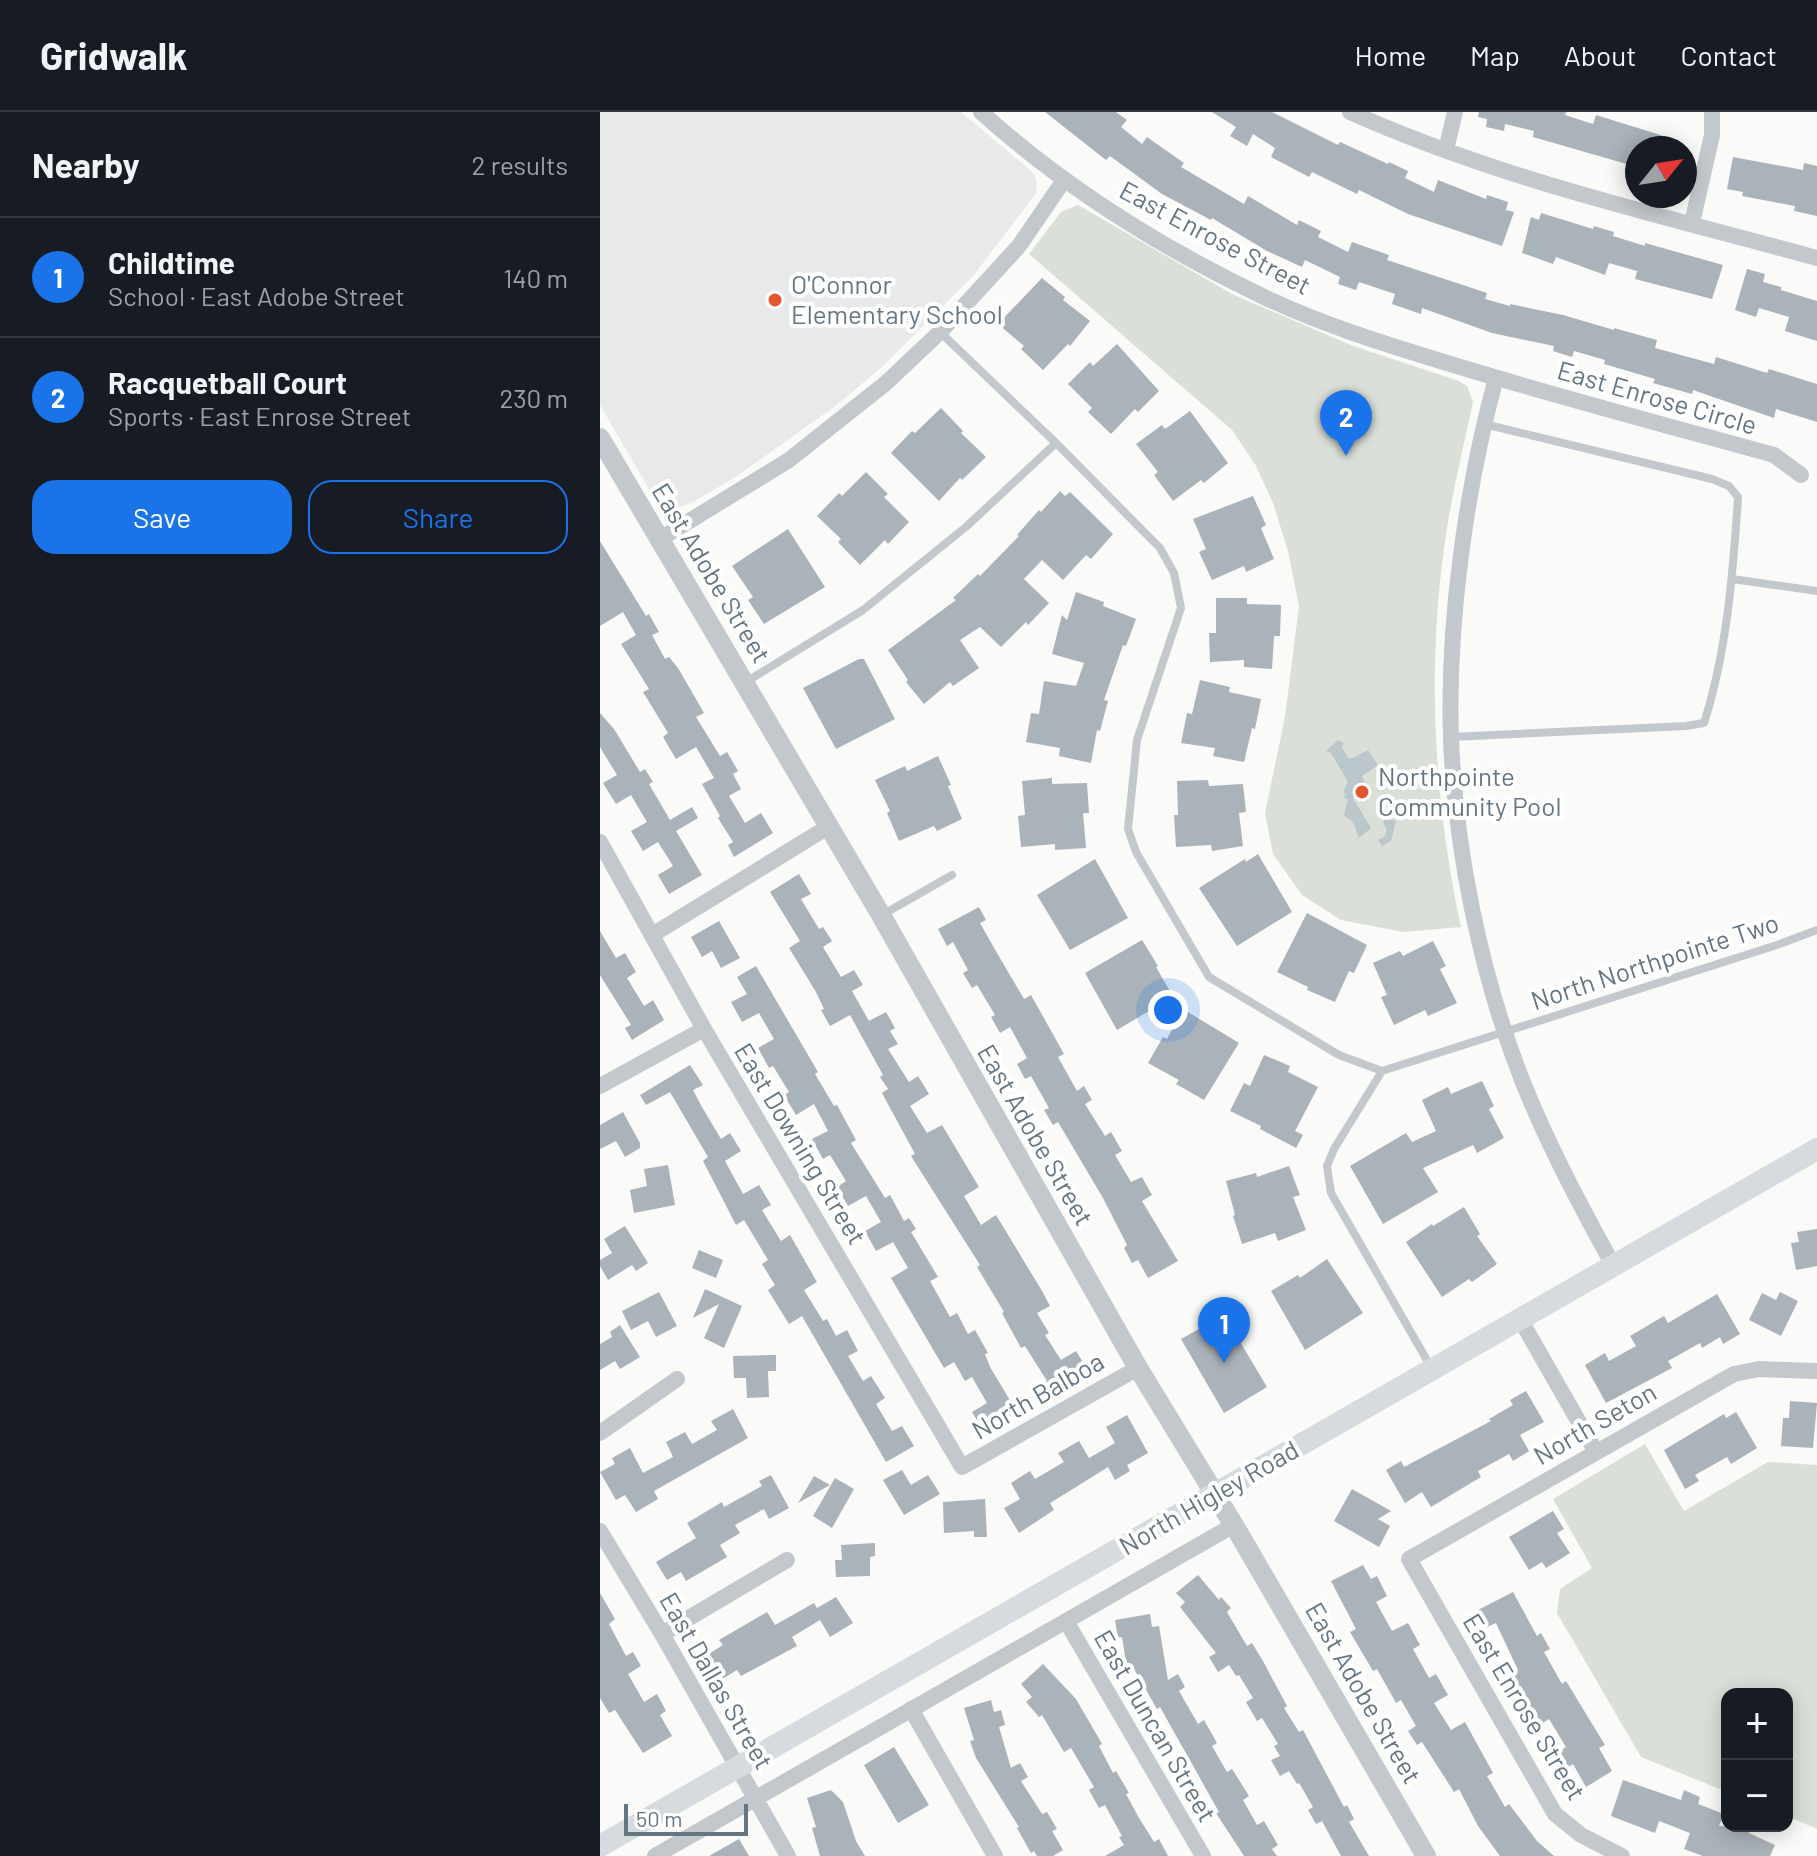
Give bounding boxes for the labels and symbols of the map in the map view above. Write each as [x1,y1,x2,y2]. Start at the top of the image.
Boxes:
north arrow [1625,136,1697,208]
street label: East Enrose Street [1115,173,1317,300]
place label: O'Connor Elementary School [791,268,1003,329]
marker: O'Connor Elementary School [766,291,784,309]
street label: East Enrose Circle [1554,353,1761,440]
pin: 2 [1320,390,1372,456]
street label: East Adobe Street [646,477,778,668]
place label: Northpointe Community Pool [1378,760,1561,821]
marker: Northpointe Community Pool [1353,783,1371,801]
street label: North Northpointe Two [1527,906,1782,1015]
your location [1148,990,1188,1030]
street label: East Downing Street [729,1037,874,1250]
street label: East Adobe Street [972,1038,1101,1230]
pin: 1 [1198,1297,1250,1363]
street label: North Balboa [966,1344,1109,1445]
street label: North Seton [1527,1375,1661,1470]
street label: North Higley Road [1113,1433,1303,1561]
street label: East Dallas Street [654,1586,781,1774]
street label: East Adobe Street [1300,1596,1429,1788]
street label: East Enrose Street [1457,1607,1593,1805]
street label: East Duncan Street [1089,1624,1224,1827]
scale bar [624,1800,748,1836]

